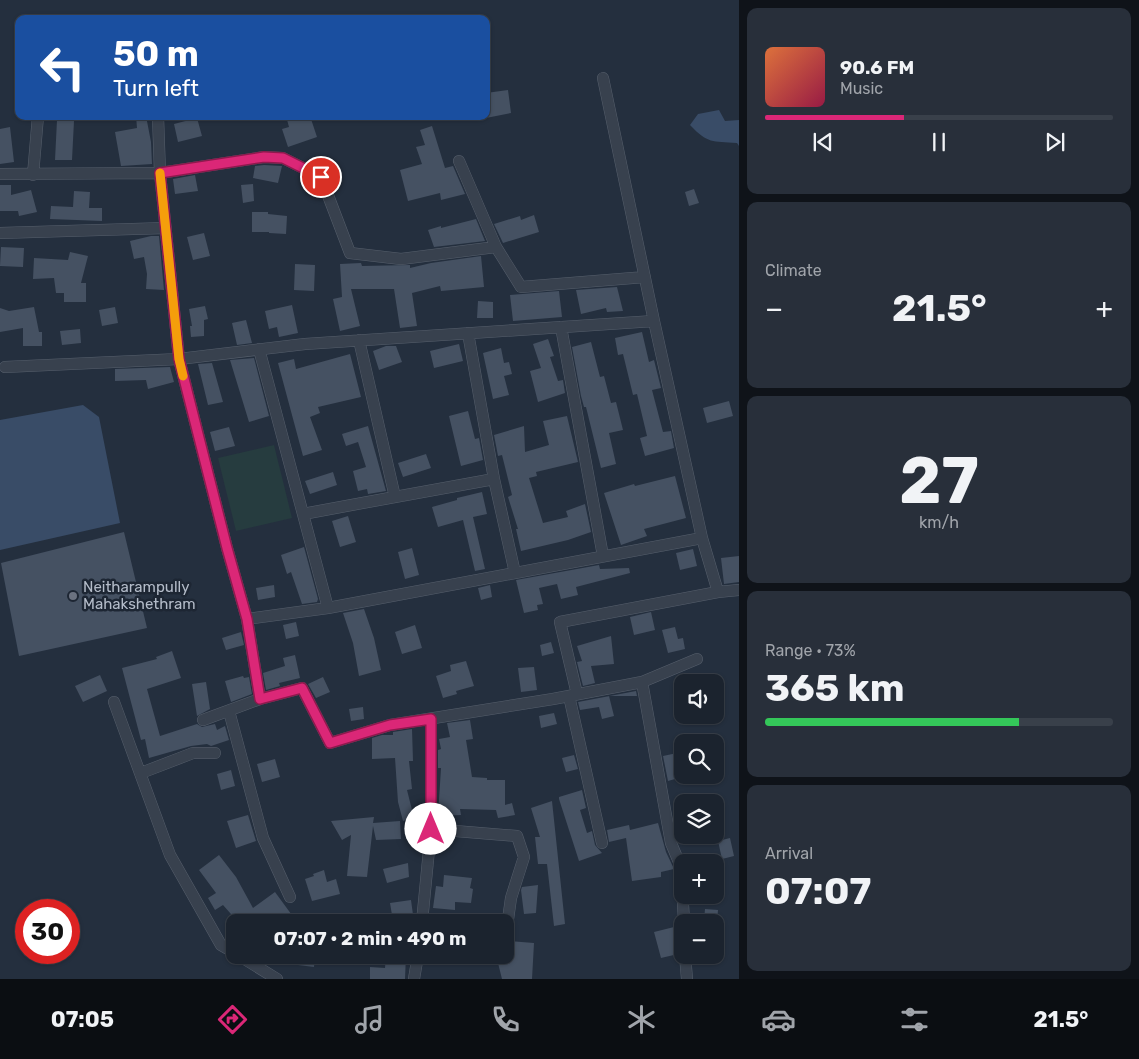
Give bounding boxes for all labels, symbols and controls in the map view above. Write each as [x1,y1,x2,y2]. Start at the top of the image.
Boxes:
text: 50 m [113,33,199,75]
icon: left [30,35,95,100]
text: 90.6 FM [840,56,914,79]
text: Turn left [113,75,199,102]
text: Music [840,79,883,98]
icon: previous [809,128,837,156]
icon: pause [925,128,953,156]
icon: next [1041,128,1069,156]
pin [300,156,342,198]
icon: arrive [307,163,335,191]
text: Climate [765,261,822,280]
text: 21.5° [892,285,987,331]
text: − [765,292,783,325]
text: + [1096,292,1113,325]
text: 27 [899,442,979,519]
text: km/h [919,513,959,532]
place label: Neitharampully Mahakshethram [83,578,196,613]
marker: Neitharampully Mahakshethram [67,590,79,602]
text: Range · 73% [765,641,856,660]
text: 365 km [765,665,904,711]
map controls [674,674,724,964]
button: sound [674,674,724,724]
button: search [674,734,724,784]
button: layers [674,794,724,844]
position arrow [404,802,456,854]
text: Arrival [765,844,813,863]
button: + [674,854,724,904]
text: 07:07 [765,868,871,914]
speed limit sign: 30 [15,899,80,964]
button: − [674,914,724,964]
text: 07:07 · 2 min · 490 m [274,927,466,950]
icon: directions [215,1002,250,1037]
icon: music [352,1002,387,1037]
icon: phone [488,1002,523,1037]
icon: climate [624,1002,659,1037]
icon: car [761,1002,796,1037]
icon: filters [897,1002,932,1037]
text: 07:05 [51,1006,114,1033]
text: 21.5° [1033,1006,1088,1033]

